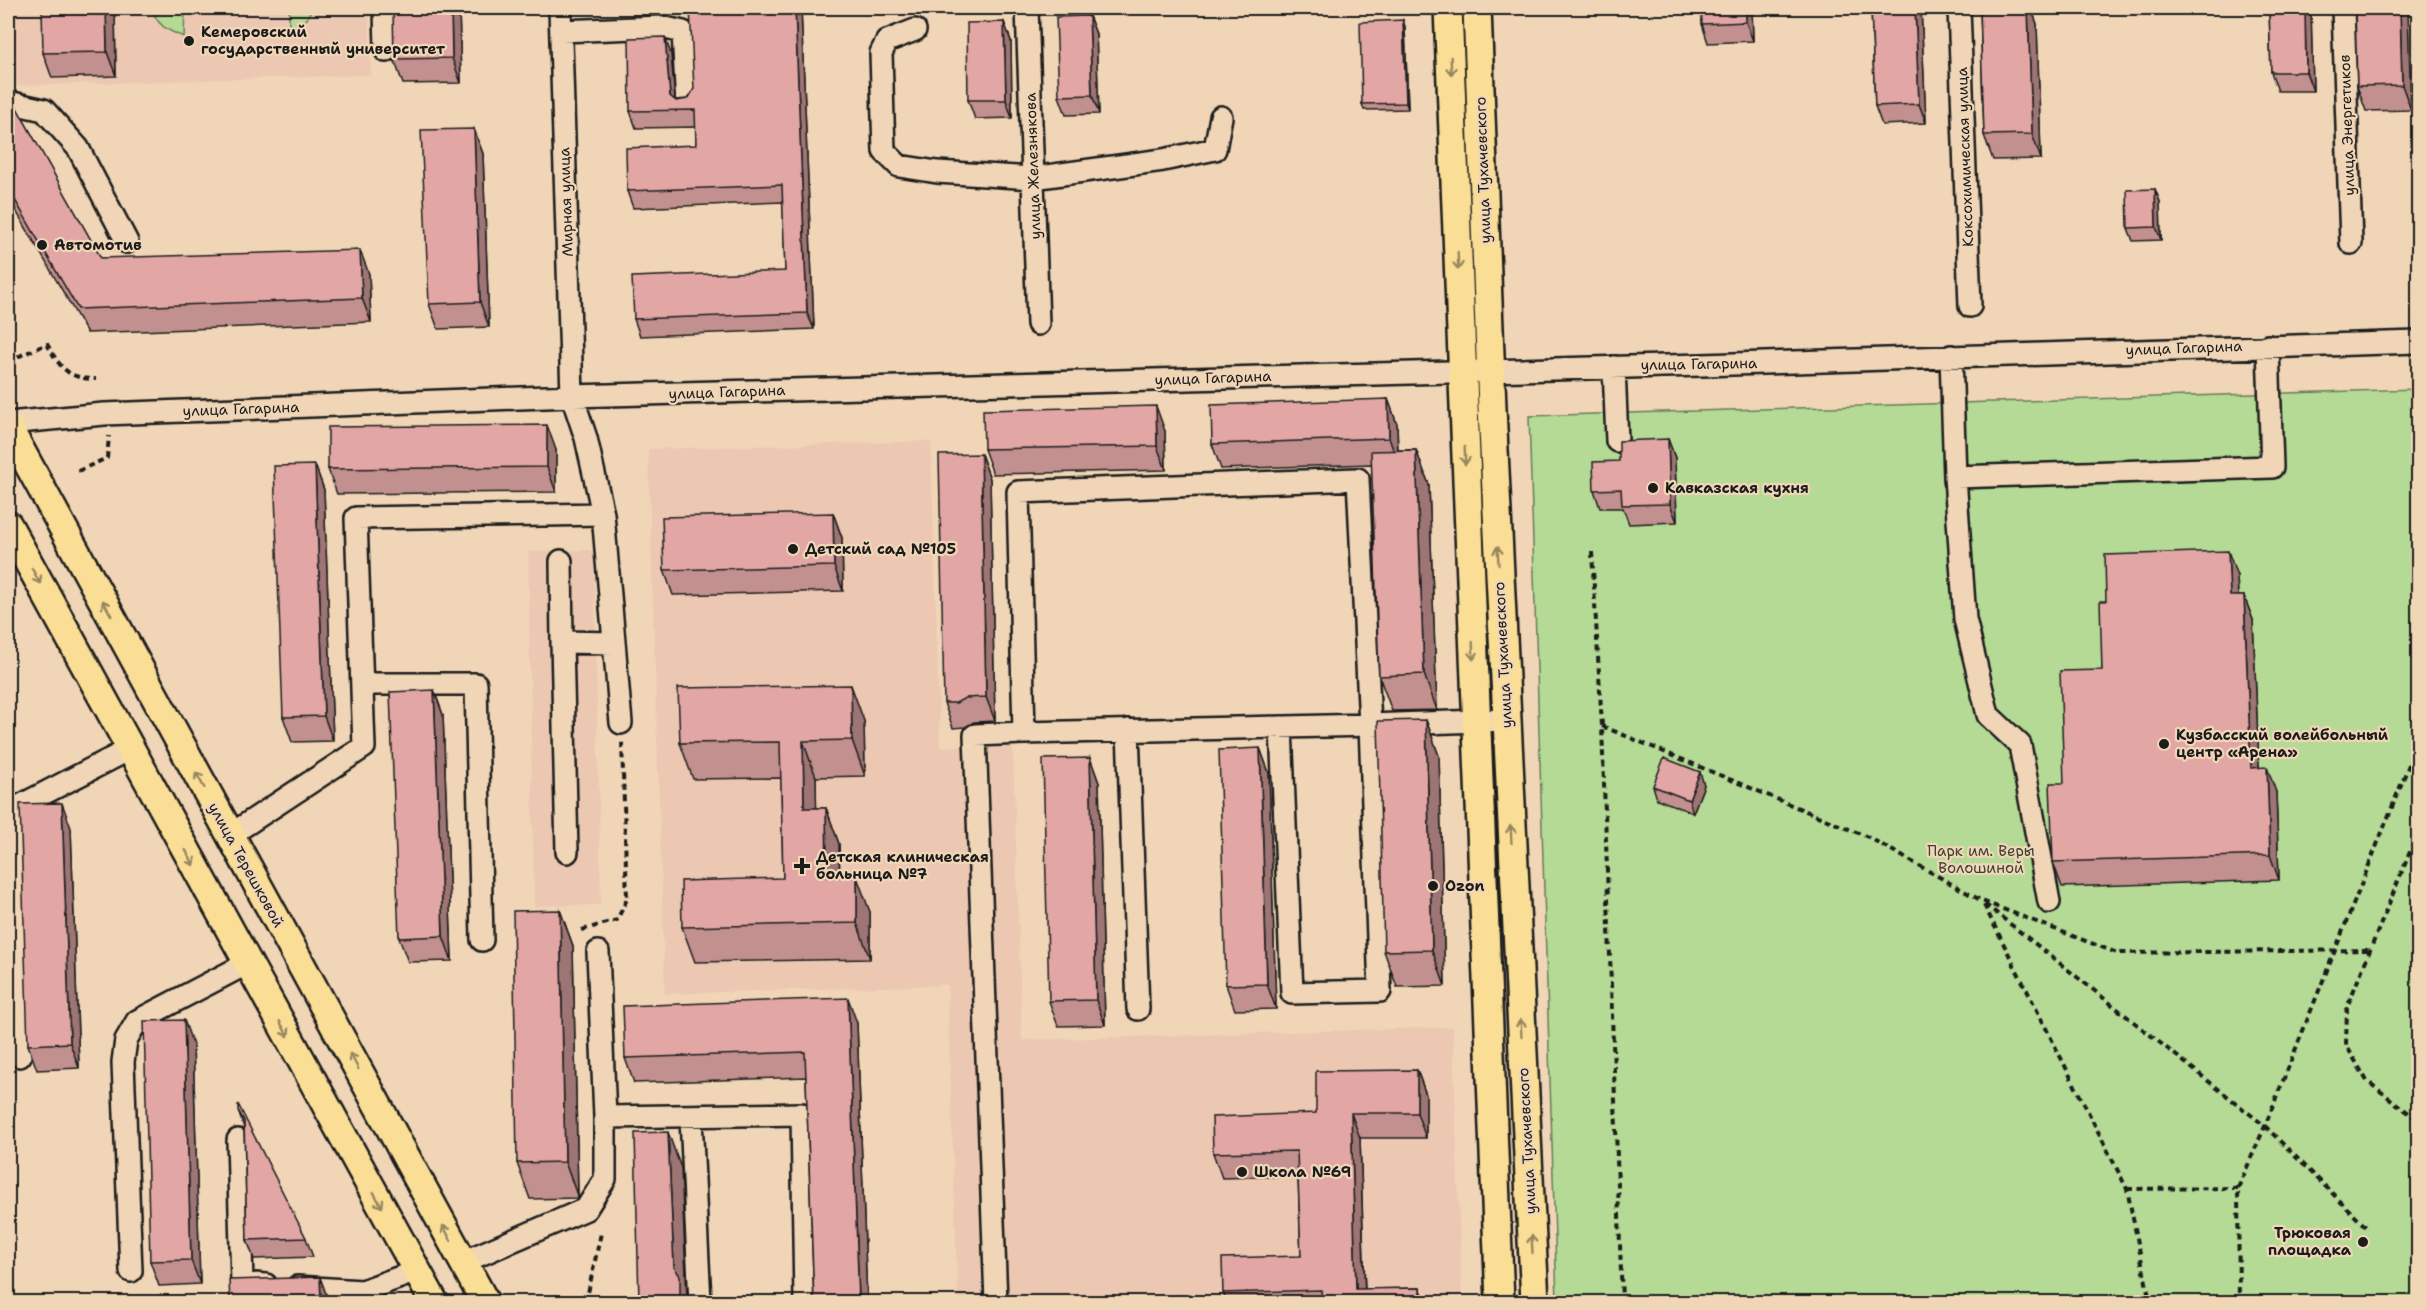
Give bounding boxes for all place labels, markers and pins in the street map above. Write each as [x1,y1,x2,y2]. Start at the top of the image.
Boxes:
place label: Кемеровский государственный университет [201,22,445,59]
marker: Кемеровский государственный университет [182,34,196,48]
place label: Автомотив [54,235,142,255]
marker: Автомотив [35,238,49,252]
place label: Кавказская кухня [1665,478,1809,498]
marker: Кавказская кухня [1646,481,1660,495]
place label: Детский сад №105 [805,539,956,559]
marker: Детский сад №105 [786,542,800,556]
place label: Кузбасский волейбольный центр «Арена» [2176,725,2389,762]
marker: Кузбасский волейбольный центр «Арена» [2157,737,2171,751]
place label: Детская клиническая больница №7 [816,847,989,884]
marker: Детская клиническая больница №7 [793,857,811,875]
place label: Ozon [1445,876,1485,896]
marker: Ozon [1426,879,1440,893]
place label: Школа №69 [1254,1162,1351,1182]
marker: Школа №69 [1235,1165,1249,1179]
place label: Трюковая площадка [2268,1223,2352,1260]
marker: Трюковая площадка [2356,1235,2370,1249]

